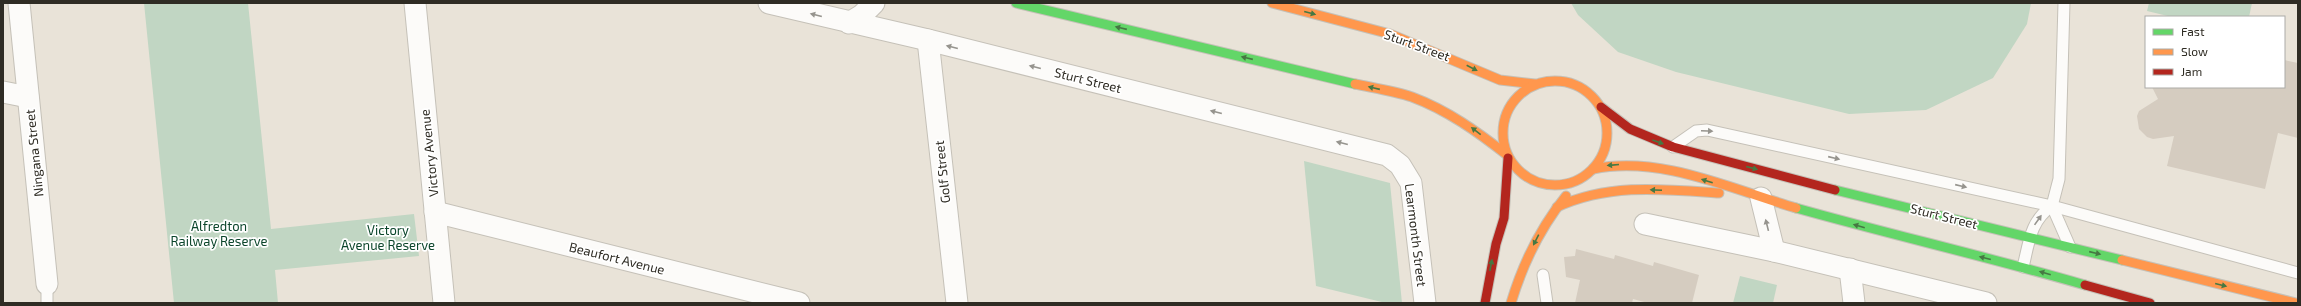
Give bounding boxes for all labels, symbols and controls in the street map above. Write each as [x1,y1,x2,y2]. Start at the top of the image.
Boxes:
one-way arrow [1304,10,1316,16]
one-way arrow [810,12,822,18]
legend [2145,16,2285,88]
one-way arrow [1114,24,1127,30]
text: Fast [2181,24,2205,38]
street label: Sturt Street [1382,26,1452,64]
one-way arrow [946,43,958,49]
text: Slow [2181,44,2208,58]
one-way arrow [1241,54,1253,60]
one-way arrow [1029,64,1042,70]
street label: Sturt Street [1053,64,1123,96]
text: Jam [2181,64,2202,78]
one-way arrow [1466,65,1478,71]
one-way arrow [1367,84,1380,90]
street label: Ningana Street [21,108,47,198]
street label: Victory Avenue [416,108,442,197]
one-way arrow [1210,108,1222,114]
one-way arrow [1471,127,1482,135]
one-way arrow [1701,127,1713,134]
one-way arrow [1652,139,1664,145]
street label: Golf Street [931,140,953,204]
one-way arrow [1336,140,1348,146]
one-way arrow [1828,155,1840,161]
one-way arrow [1607,162,1619,169]
one-way arrow [1746,165,1758,171]
one-way arrow [1701,178,1713,184]
street label: Learmonth Street [1402,182,1430,288]
one-way arrow [1955,184,1967,190]
one-way arrow [1649,187,1662,193]
street label: Sturt Street [1909,200,1979,232]
one-way arrow [2034,214,2041,225]
park label: Alfredton Railway Reserve [171,218,267,249]
one-way arrow [1764,218,1770,230]
park label: Victory Avenue Reserve [341,222,435,253]
one-way arrow [1852,223,1864,229]
one-way arrow [1532,234,1539,246]
street label: Beaufort Avenue [567,238,667,278]
one-way arrow [2089,251,2101,257]
one-way arrow [1978,254,1991,260]
one-way arrow [1489,258,1495,271]
one-way arrow [2039,270,2051,276]
one-way arrow [2215,282,2227,288]

